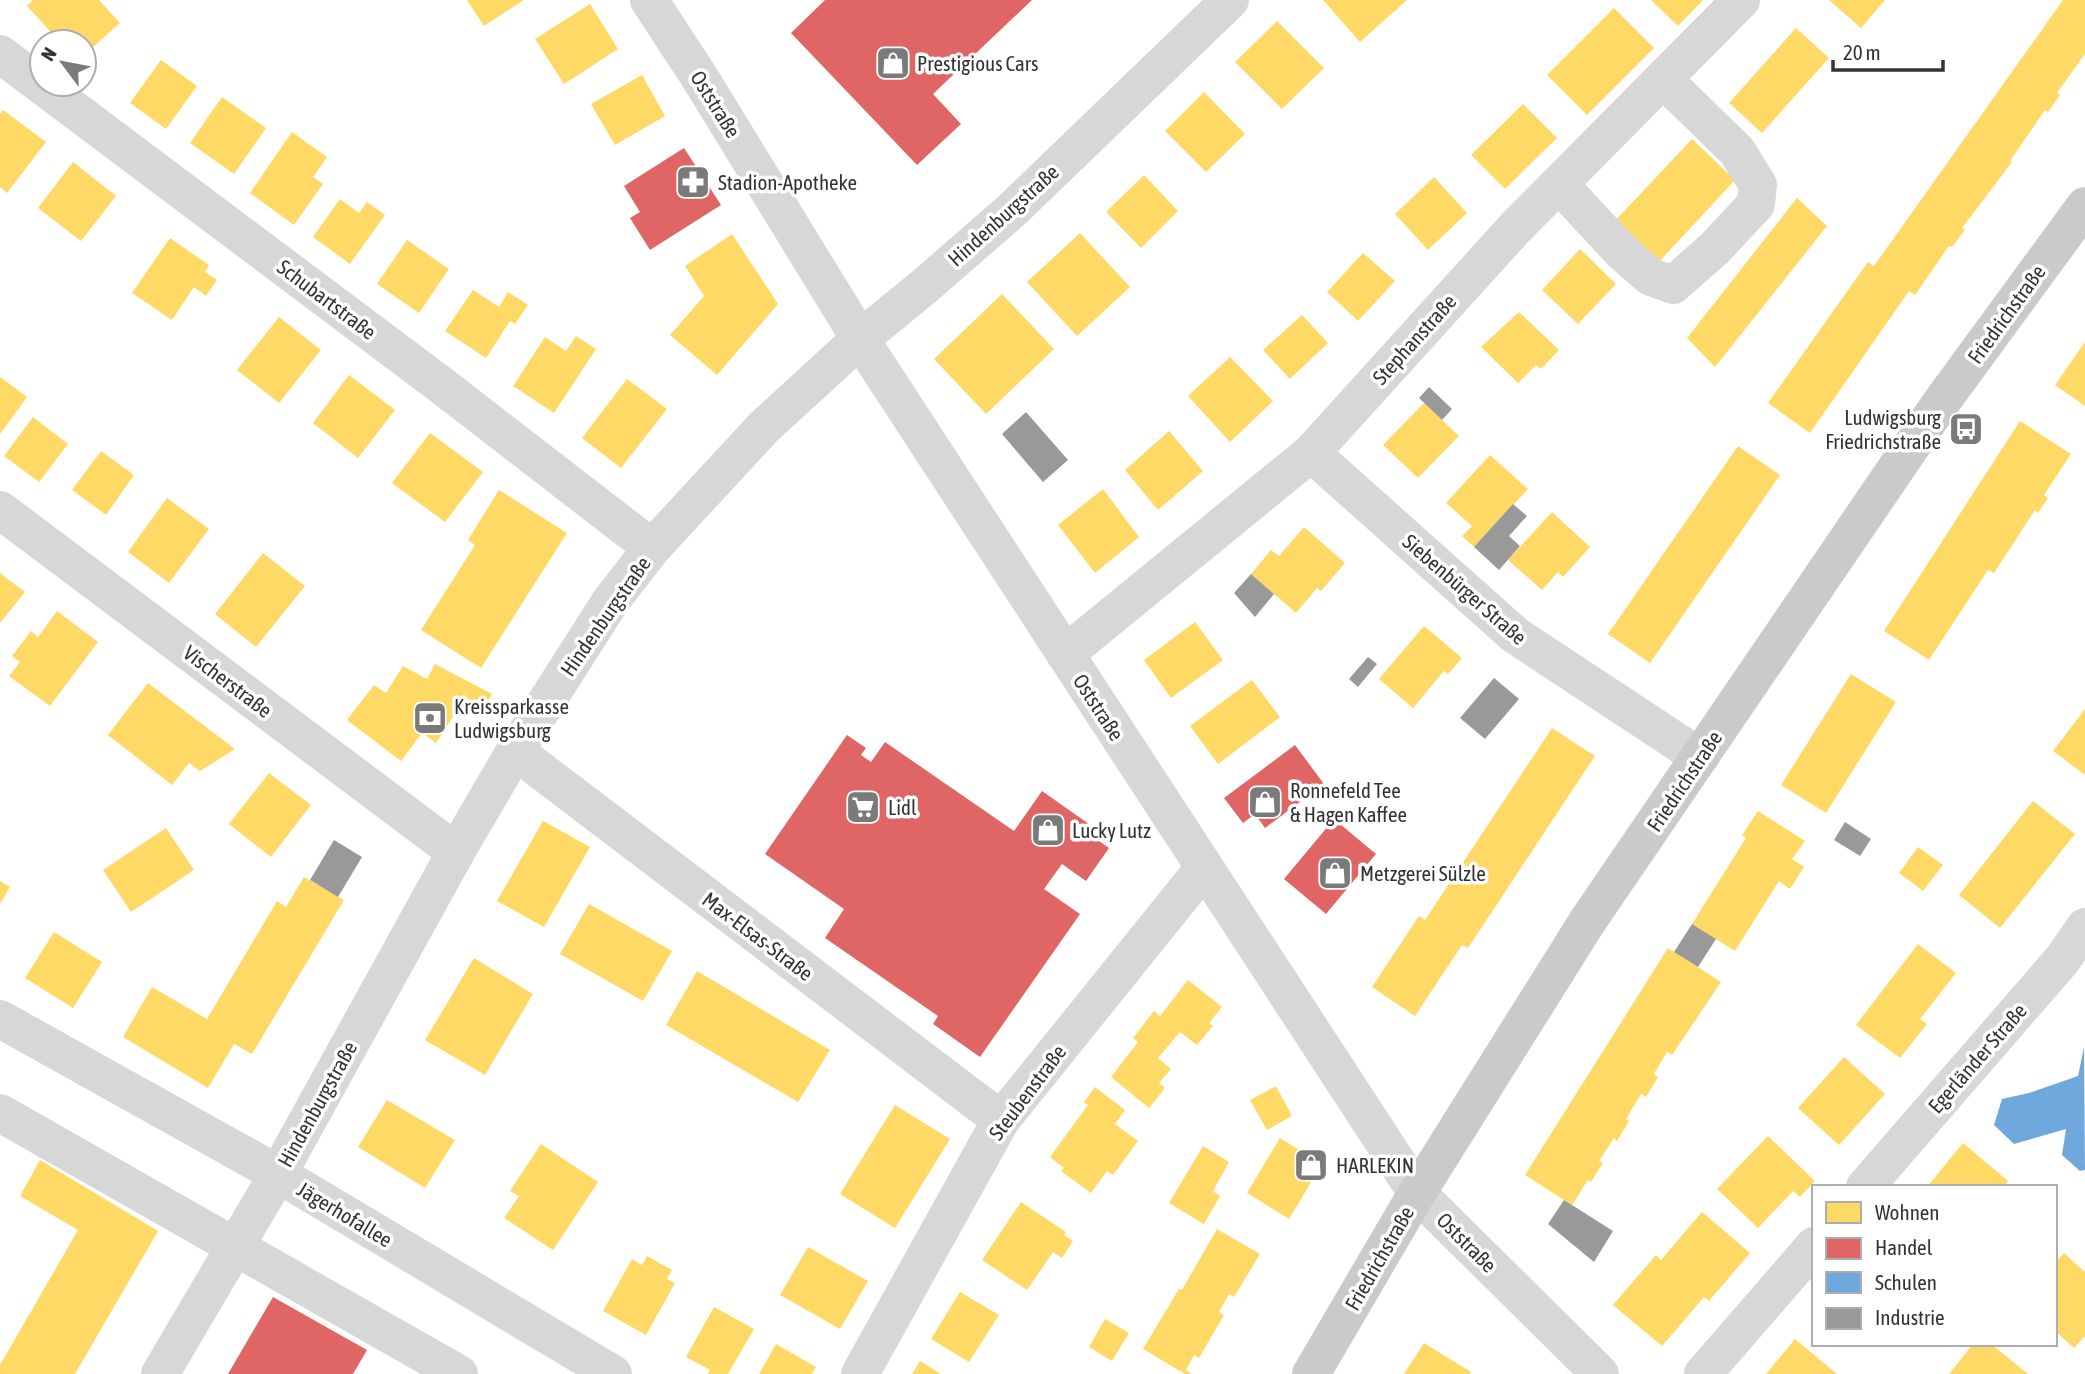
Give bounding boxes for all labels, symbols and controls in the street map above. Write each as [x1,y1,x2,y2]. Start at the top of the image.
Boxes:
north arrow [28,28,98,98]
scale bar [1833,28,1943,72]
text: 20 m [1843,40,1881,64]
text: N [36,43,61,65]
shop icon: Prestigious Cars [874,44,912,82]
place label: Prestigious Cars [917,51,1038,75]
street label: Oststraße [686,66,746,142]
street label: Hindenburgstraße [943,159,1063,271]
pharmacy icon: Stadion-Apotheke [674,163,712,201]
place label: Stadion-Apotheke [718,170,857,194]
street label: Schubartstraße [273,254,381,344]
street label: Friedrichstraße [1962,260,2050,368]
street label: Stephanstraße [1367,289,1461,389]
place label: Ludwigsburg Friedrichstraße [1825,405,1941,453]
bus stop icon: Ludwigsburg Friedrichstraße [1947,410,1985,448]
street label: Siebenbürger Straße [1398,529,1532,649]
street label: Hindenburgstraße [555,552,655,680]
street label: Vischerstraße [179,640,277,722]
street label: Oststraße [1069,669,1129,745]
place label: Kreissparkasse Ludwigsburg [454,694,569,742]
bank icon: Kreissparkasse Ludwigsburg [411,699,449,737]
street label: Friedrichstraße [1642,726,1726,836]
place label: Ronnefeld Tee & Hagen Kaffee [1290,778,1407,826]
shop icon: Ronnefeld Tee & Hagen Kaffee [1246,783,1284,821]
supermarket icon: Lidl [844,788,882,826]
place label: Lidl [888,795,917,819]
shop icon: Lucky Lutz [1029,811,1067,849]
place label: Lucky Lutz [1072,818,1151,842]
shop icon: Metzgerei Sülzle [1316,854,1354,892]
place label: Metzgerei Sülzle [1360,861,1486,885]
street label: Max-Elsas-Straße [698,887,818,985]
street label: Egerländer Straße [1923,998,2031,1118]
street label: Hindenburgstraße [273,1037,361,1171]
street label: Steubenstraße [984,1040,1070,1144]
shop icon: HARLEKIN [1292,1146,1330,1184]
place label: HARLEKIN [1336,1153,1414,1177]
street label: Jägerhofallee [293,1176,397,1252]
legend [1812,1185,2057,1346]
text: Wohnen [1875,1200,1940,1224]
street label: Friedrichstraße [1340,1202,1418,1314]
street label: Oststraße [1432,1207,1502,1277]
text: Handel [1875,1235,1933,1259]
text: Schulen [1875,1270,1937,1294]
text: Industrie [1875,1305,1945,1329]

